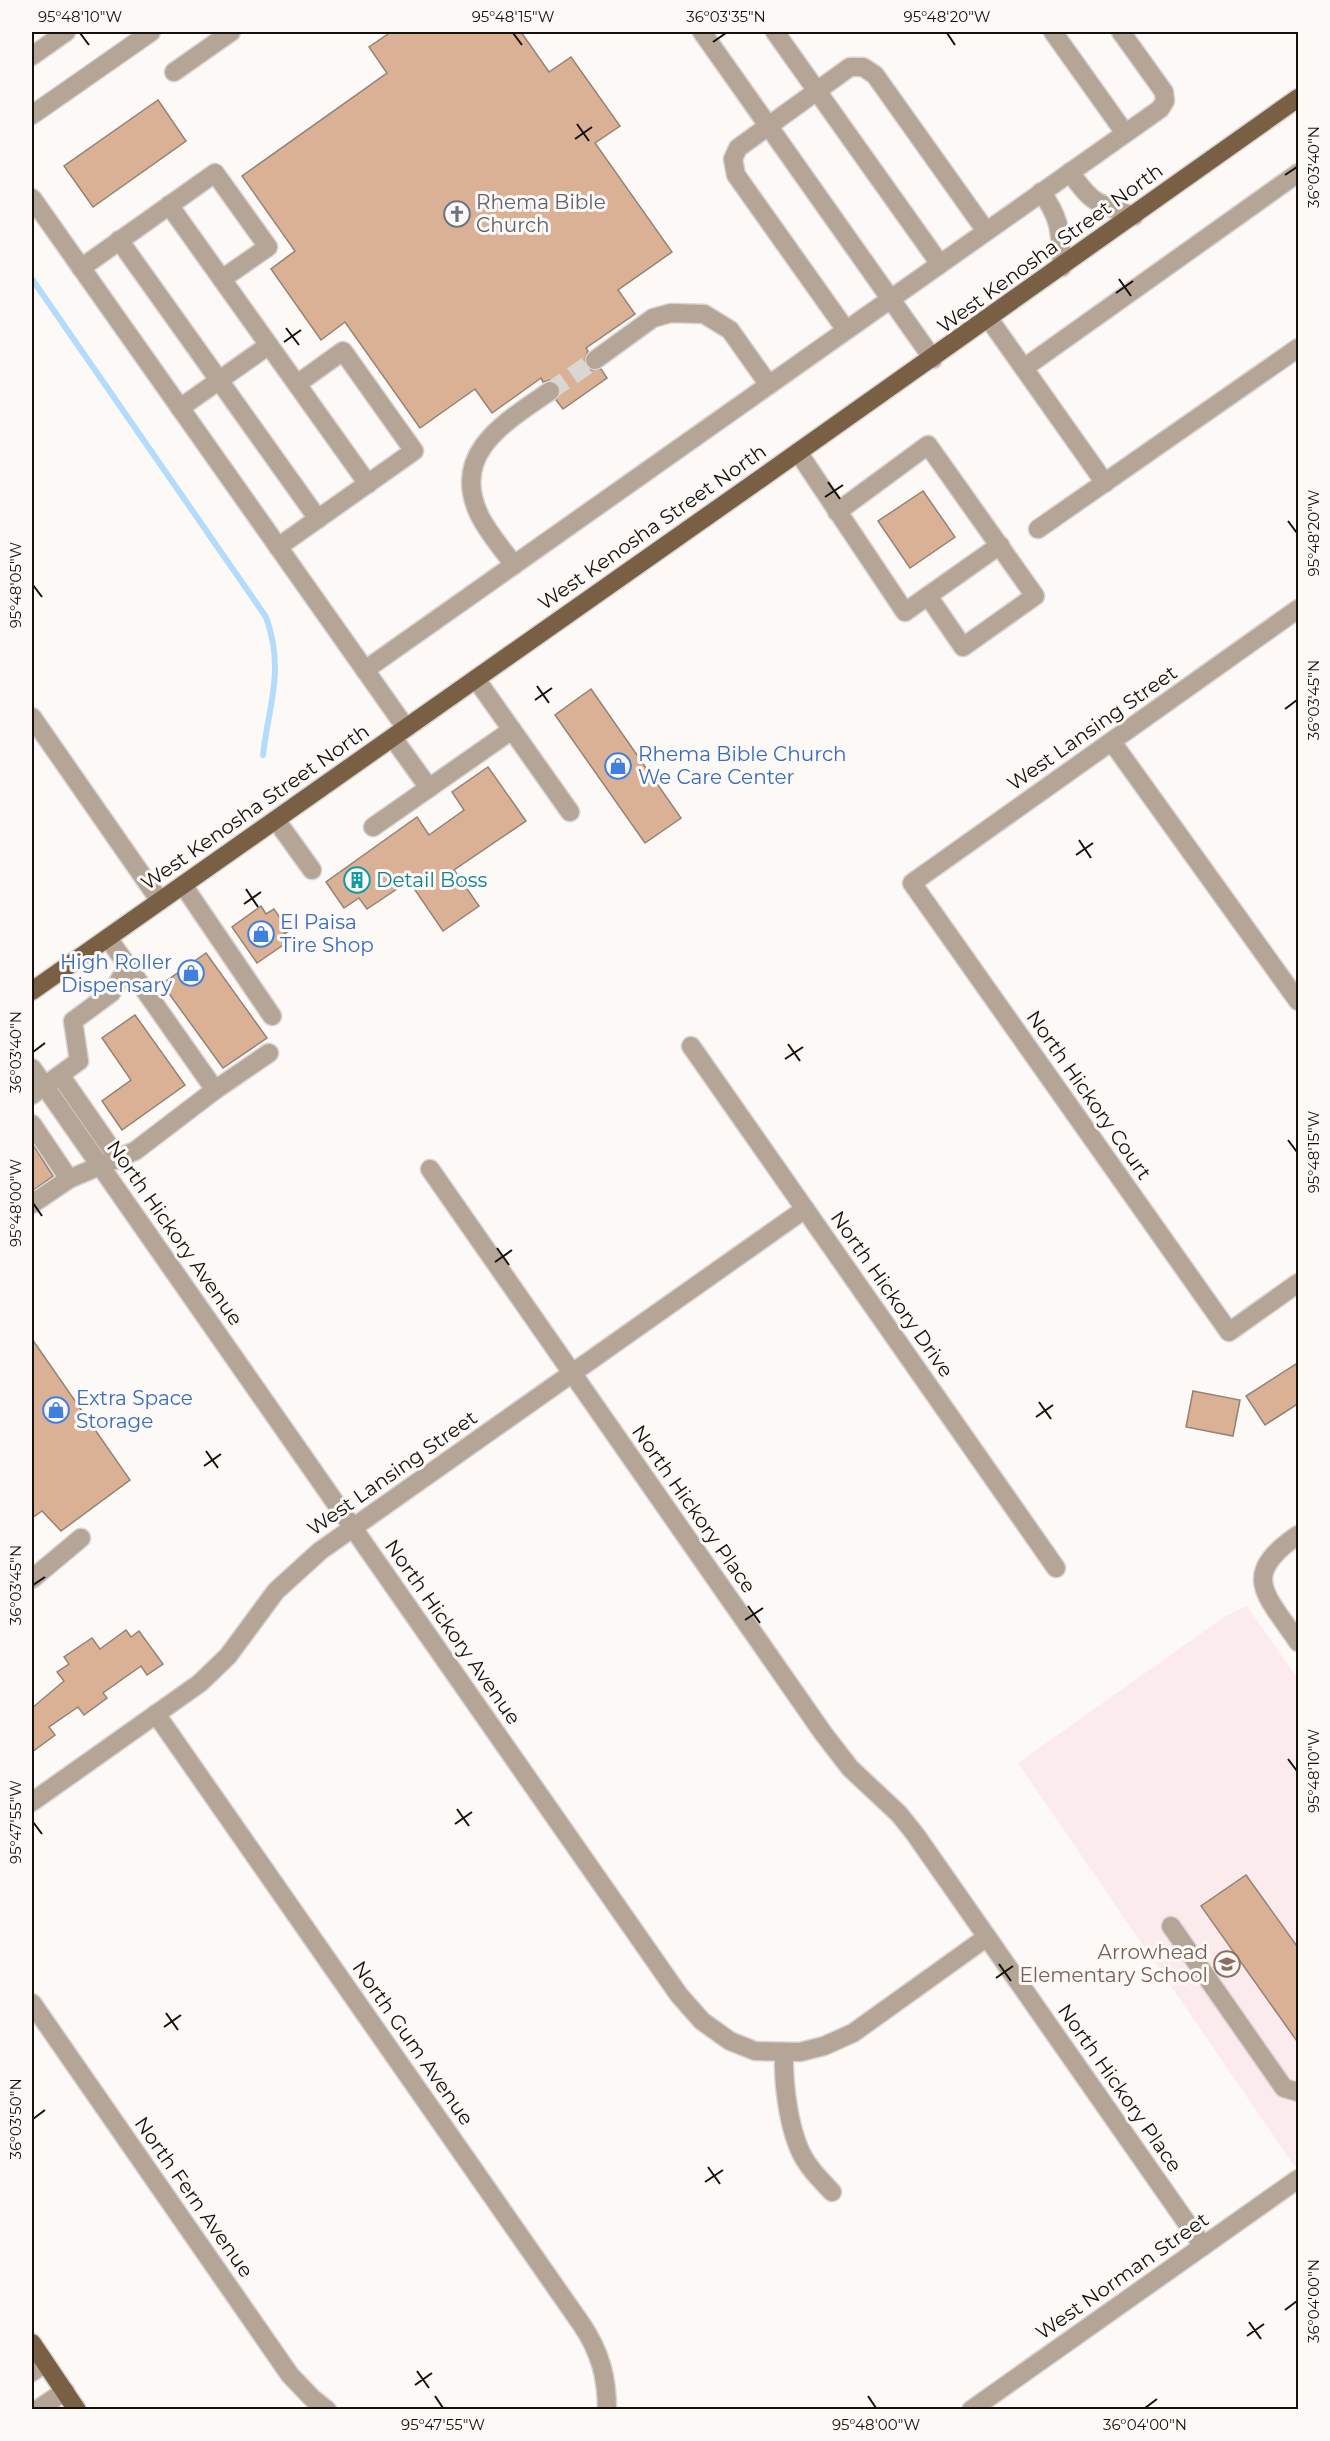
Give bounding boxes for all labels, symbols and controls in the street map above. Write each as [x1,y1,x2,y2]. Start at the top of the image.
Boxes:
text: 95°48'10"W [38,7,122,26]
text: 95°48'15"W [472,7,555,26]
text: 36°03'35"N [686,7,766,26]
text: 95°48'20"W [904,7,991,26]
text: 36°03'40"N [1304,126,1323,208]
street label: West Kenosha Street North [933,158,1167,338]
place label: Rhema Bible Church [476,190,606,237]
church icon: Rhema Bible Church [442,199,472,229]
street label: West Kenosha Street North [533,439,771,615]
text: 95°48'20"W [1304,489,1323,576]
text: 95°48'05"W [6,541,25,628]
street label: West Lansing Street [1003,660,1181,796]
text: 36°03'45"N [1304,660,1323,740]
street label: West Kenosha Street North [136,719,374,895]
place label: Rhema Bible Church We Care Center [638,742,847,789]
shop icon: Rhema Bible Church We Care Center [603,751,633,781]
building icon: Detail Boss [342,865,372,895]
place label: Detail Boss [376,868,487,892]
place label: El Paisa Tire Shop [280,910,374,957]
shop icon: El Paisa Tire Shop [246,919,276,949]
place label: High Roller Dispensary [60,950,172,997]
shop icon: High Roller Dispensary [176,958,206,988]
street label: North Hickory Court [1022,1006,1156,1184]
text: 36°03'40"N [6,1011,25,1093]
text: 95°48'15"W [1304,1110,1323,1193]
street label: North Hickory Avenue [102,1136,248,1330]
text: 95°48'00"W [6,1159,25,1247]
street label: North Hickory Drive [826,1206,958,1382]
place label: Extra Space Storage [76,1386,193,1433]
shop icon: Extra Space Storage [41,1395,71,1425]
street label: West Lansing Street [303,1405,481,1541]
street label: North Hickory Place [627,1420,761,1598]
street label: North Hickory Avenue [380,1535,526,1729]
text: 36°03'45"N [6,1545,25,1625]
text: 95°48'10"W [1304,1729,1323,1813]
text: 95°47'55"W [6,1780,25,1864]
place label: Arrowhead Elementary School [1019,1940,1208,1987]
school or university icon: Arrowhead Elementary School [1212,1949,1242,1979]
street label: North Gum Avenue [347,1956,479,2130]
street label: North Hickory Place [1053,1999,1187,2177]
text: 36°03'50"N [6,2078,25,2160]
street label: North Fern Avenue [130,2112,258,2282]
street label: West Norman Street [1031,2207,1213,2345]
text: 36°04'00"N [1304,2259,1323,2343]
text: 95°47'55"W [401,2415,485,2434]
text: 95°48'00"W [832,2415,920,2434]
text: 36°04'00"N [1103,2415,1187,2434]

